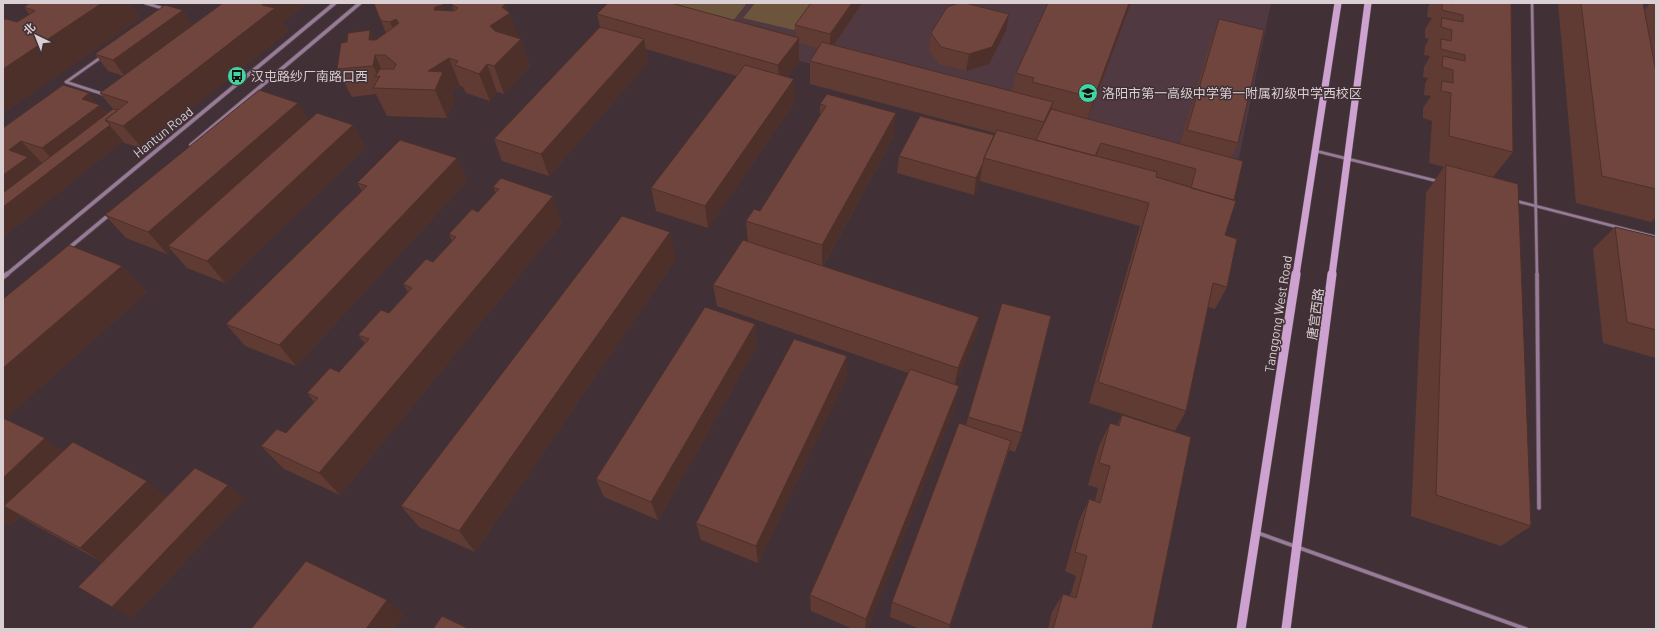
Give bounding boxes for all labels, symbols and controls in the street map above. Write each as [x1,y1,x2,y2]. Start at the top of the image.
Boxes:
north arrow [16,16,56,56]
text: 北 [20,20,37,37]
bus stop icon: 汉屯路纱厂南路口西 [226,65,248,87]
place label: 汉屯路纱厂南路口西 [251,68,368,84]
school or university icon: 洛阳市第一高级中学第一附属初级中学西校区 [1077,82,1099,104]
place label: 洛阳市第一高级中学第一附属初级中学西校区 [1102,85,1362,101]
street label: Hantun Road [130,103,196,161]
street label: Tanggong West Road [1261,254,1295,374]
street label: 唐宫西路 [1303,287,1327,341]

